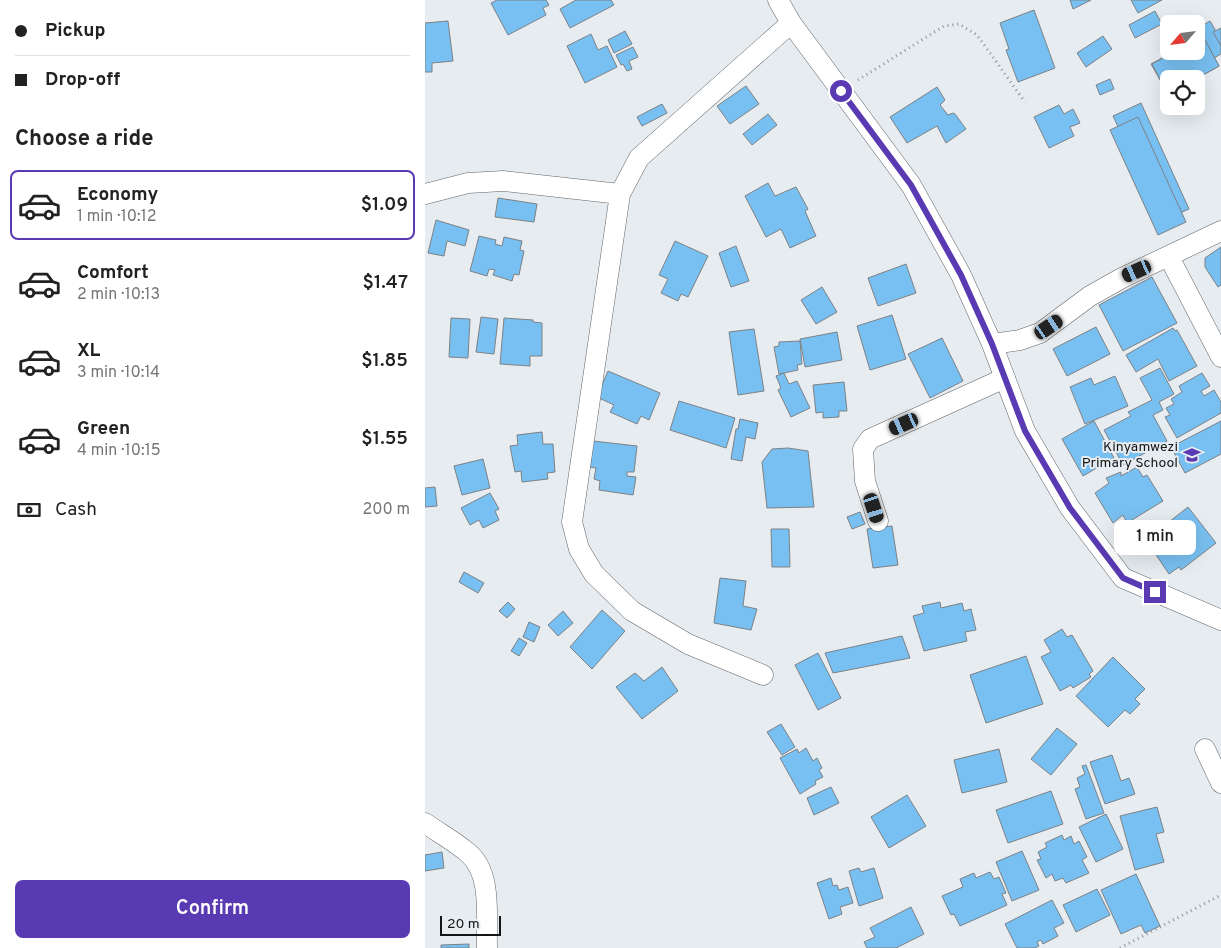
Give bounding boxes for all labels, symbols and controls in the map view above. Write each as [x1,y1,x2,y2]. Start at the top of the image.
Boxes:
north arrow [1160,15,1205,60]
map controls [1160,15,1205,115]
text: Pickup [45,19,105,43]
text: Drop-off [45,68,120,92]
button: locate [1160,70,1205,115]
route start [830,80,852,102]
text: Choose a ride [15,126,153,153]
icon: car [17,183,62,228]
text: Economy [77,183,158,207]
text: $1.09 [361,193,408,217]
text: 1 min · 10:12 [77,207,156,227]
car [1120,258,1153,284]
icon: car [17,261,62,306]
text: Comfort [77,261,149,285]
text: $1.47 [363,271,408,295]
text: 2 min · 10:13 [77,285,160,305]
car [1032,312,1065,342]
icon: car [17,339,62,384]
text: XL [77,339,100,363]
text: $1.85 [361,349,408,373]
text: 3 min · 10:14 [77,363,160,383]
car [887,411,920,437]
icon: car [17,417,62,462]
text: Green [77,417,130,441]
text: $1.55 [361,427,408,451]
place label: Kinyamwezi Primary School [1082,439,1178,472]
text: 4 min · 10:15 [77,441,161,461]
school or university icon: Kinyamwezi Primary School [1182,445,1202,465]
car [862,491,885,525]
icon: cash [15,496,43,524]
text: Cash [55,498,97,522]
text: 200 m [362,500,410,520]
callout: 1 min [1114,520,1196,554]
text: 1 min [1136,527,1174,547]
route end [1144,581,1166,603]
button: Confirm [15,880,410,938]
scale bar [440,913,501,936]
text: 20 m [447,916,480,933]

